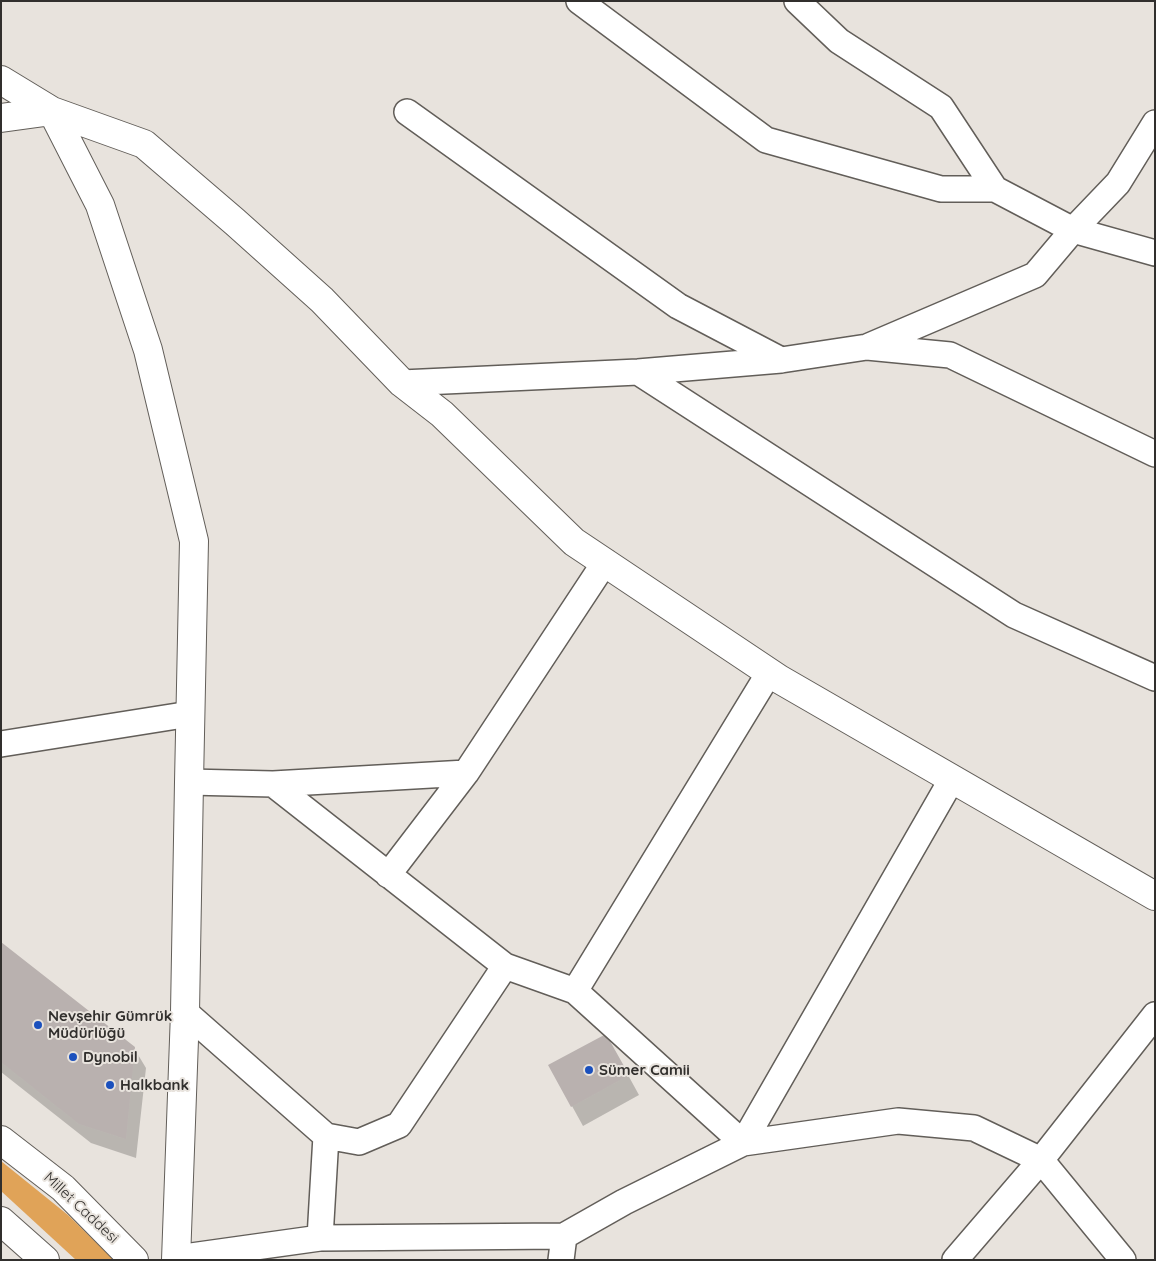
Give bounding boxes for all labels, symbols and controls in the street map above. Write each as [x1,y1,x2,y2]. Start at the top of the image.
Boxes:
place label: Nevşehir Gümrük Müdürlüğü [48,1007,172,1042]
marker: Nevşehir Gümrük Müdürlüğü [32,1019,44,1031]
place label: Dynobil [83,1048,138,1066]
marker: Dynobil [67,1051,79,1063]
place label: Sümer Camii [599,1061,690,1079]
marker: Sümer Camii [583,1064,595,1076]
place label: Halkbank [120,1076,189,1094]
marker: Halkbank [104,1079,116,1091]
street label: Millet Caddesi [40,1169,122,1247]

